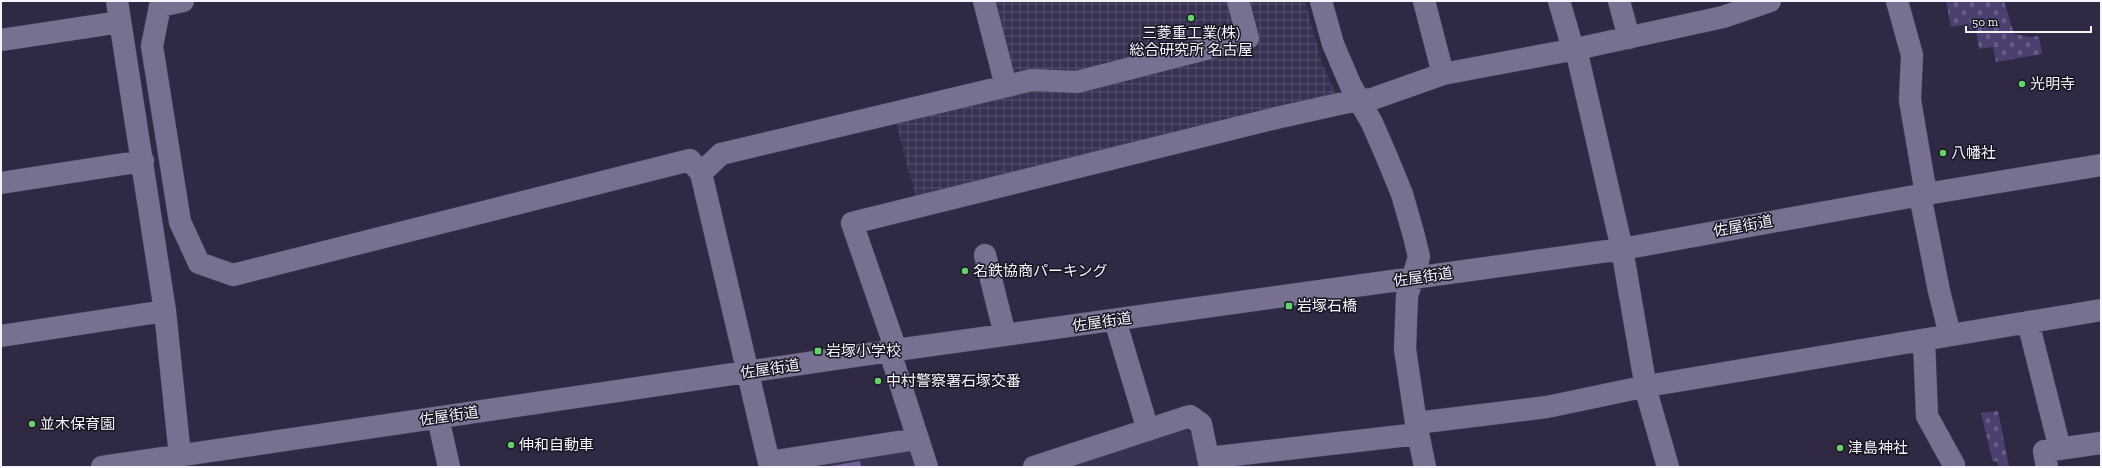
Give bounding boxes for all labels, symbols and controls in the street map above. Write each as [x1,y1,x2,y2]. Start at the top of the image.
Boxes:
scale bar [1966,8,2091,34]
marker: 三菱重工業(株) 総合研究所 名古屋 [1186,13,1196,23]
text: 50 m [1972,15,1999,29]
place label: 三菱重工業(株) 総合研究所 名古屋 [1129,24,1253,59]
place label: 光明寺 [2030,75,2075,93]
marker: 光明寺 [2017,79,2027,89]
place label: 八幡社 [1951,144,1996,162]
marker: 八幡社 [1938,148,1948,158]
street label: 佐屋街道 [1712,212,1774,240]
place label: 名鉄協商パーキング [973,262,1108,280]
street label: 佐屋街道 [1392,264,1454,290]
marker: 名鉄協商パーキング [960,266,970,276]
place label: 岩塚石橋 [1297,297,1357,315]
marker: 岩塚石橋 [1284,301,1294,311]
street label: 佐屋街道 [1071,309,1133,335]
place label: 岩塚小学校 [826,342,901,360]
marker: 岩塚小学校 [813,346,823,356]
street label: 佐屋街道 [739,356,801,382]
place label: 中村警察署石塚交番 [886,372,1021,390]
marker: 中村警察署石塚交番 [873,376,883,386]
street label: 佐屋街道 [418,403,480,429]
place label: 並木保育園 [40,415,115,433]
marker: 並木保育園 [27,419,37,429]
place label: 伸和自動車 [519,436,594,454]
place label: 津島神社 [1848,439,1908,457]
marker: 伸和自動車 [506,440,516,450]
marker: 津島神社 [1835,443,1845,453]

